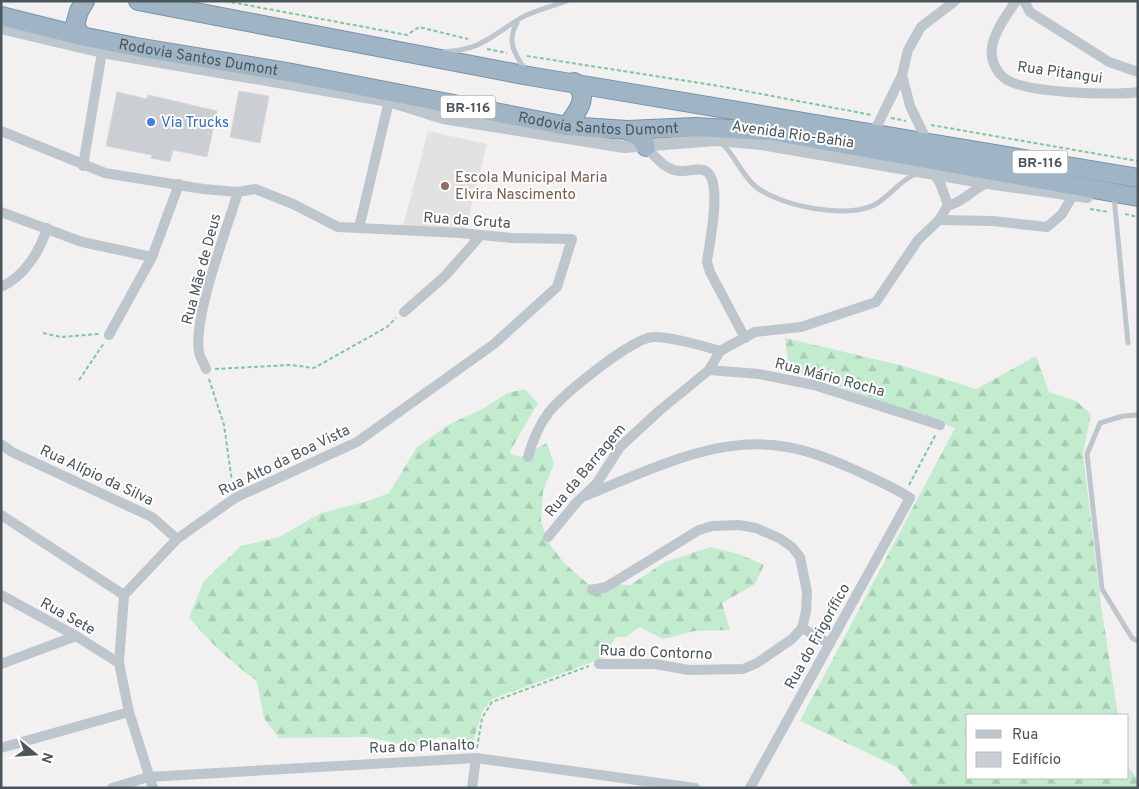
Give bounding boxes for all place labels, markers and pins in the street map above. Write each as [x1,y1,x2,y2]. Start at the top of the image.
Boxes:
place label: Via Trucks [161,114,229,133]
marker: Via Trucks [145,116,157,128]
place label: Escola Municipal Maria Elvira Nascimento [455,169,607,205]
marker: Escola Municipal Maria Elvira Nascimento [439,180,451,192]

